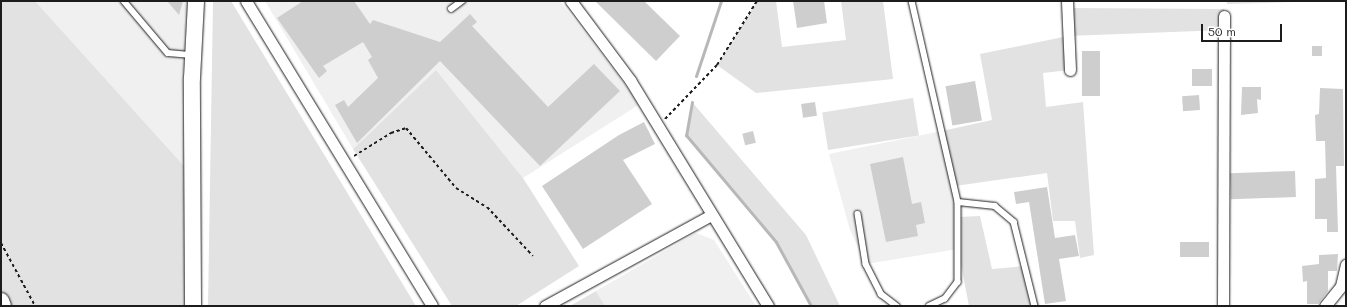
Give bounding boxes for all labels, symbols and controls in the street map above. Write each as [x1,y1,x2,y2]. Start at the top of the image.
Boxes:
scale bar [1203,16,1284,42]
text: 50 m [1208,23,1236,39]

